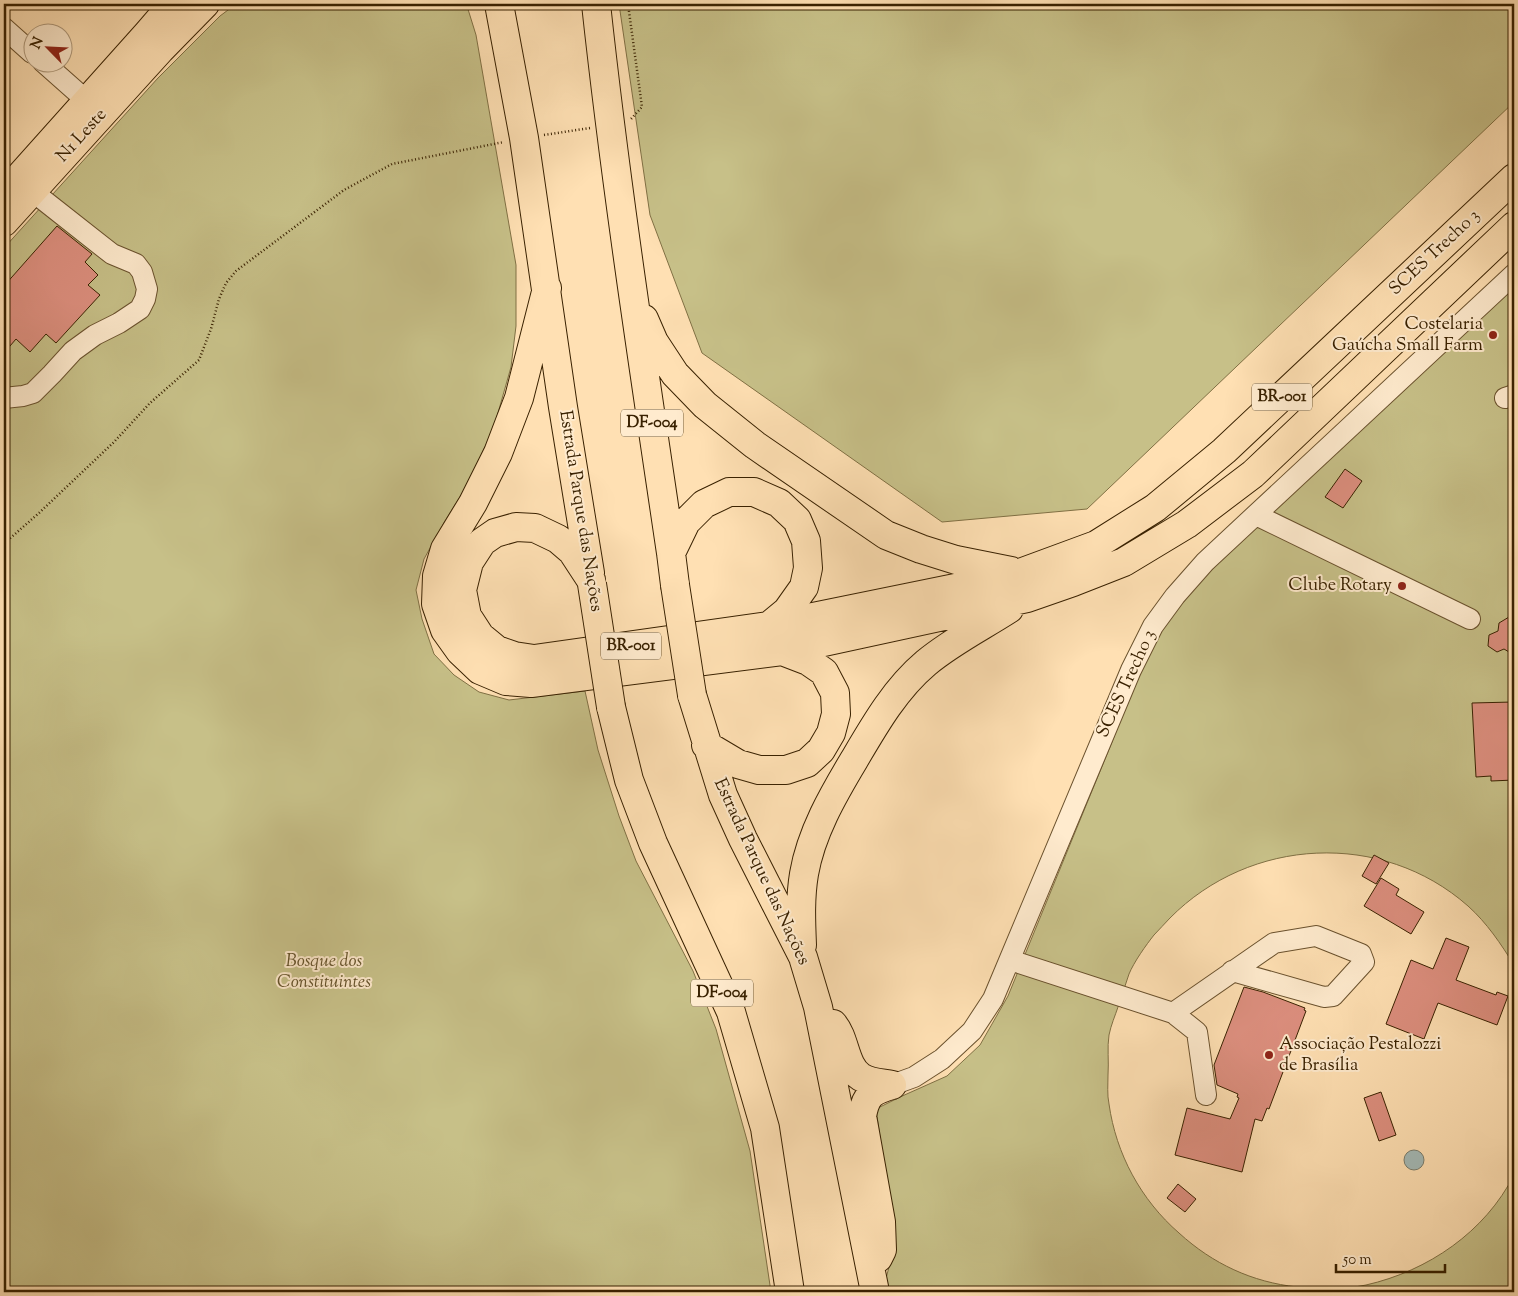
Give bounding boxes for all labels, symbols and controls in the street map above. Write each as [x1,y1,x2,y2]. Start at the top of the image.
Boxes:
north arrow [22,22,72,72]
text: N [27,34,49,53]
street label: N1 Leste [51,103,113,169]
street label: SCES Trecho 3 [1384,204,1486,302]
place label: Costelaria Gaúcha Small Farm [1332,312,1483,359]
marker: Costelaria Gaúcha Small Farm [1487,329,1499,341]
road number: BR-001 [1252,384,1312,411]
street label: Estrada Parque das Nações [551,408,609,614]
road number: DF-004 [621,409,683,436]
place label: Clube Rotary [1288,573,1392,599]
marker: Clube Rotary [1396,580,1408,592]
street label: SCES Trecho 3 [1091,626,1163,742]
road number: BR-001 [601,632,661,659]
street label: Estrada Parque das Nações [706,774,816,970]
park label: Bosque dos Constituintes [277,949,371,996]
road number: DF-004 [691,980,753,1006]
place label: Associação Pestalozzi de Brasília [1279,1032,1441,1079]
marker: Associação Pestalozzi de Brasília [1263,1049,1275,1061]
scale bar [1336,1241,1444,1273]
text: 50 m [1342,1250,1372,1271]

